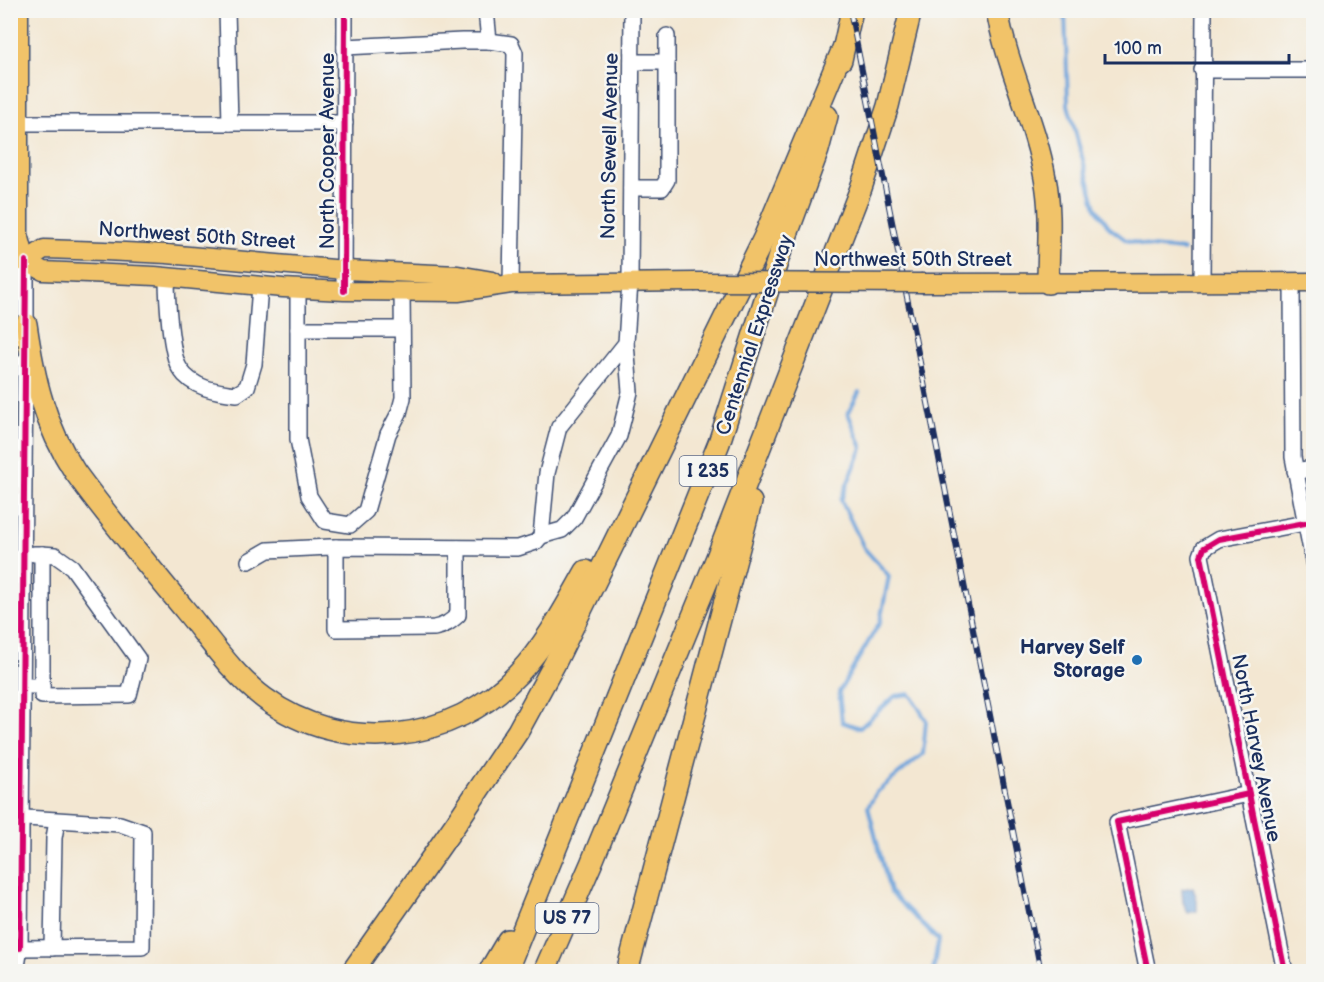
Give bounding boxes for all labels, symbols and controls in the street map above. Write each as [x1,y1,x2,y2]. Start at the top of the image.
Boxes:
scale bar [1105,27,1290,65]
text: 100 m [1114,38,1162,59]
street label: North Sewell Avenue [596,52,624,239]
street label: North Cooper Avenue [316,53,340,249]
street label: Northwest 50th Street [97,217,297,255]
street label: Centennial Expressway [711,232,799,438]
street label: Northwest 50th Street [814,248,1012,272]
road number: I 235 [680,456,736,486]
place label: Harvey Self Storage [1020,636,1126,683]
street label: North Harvey Avenue [1226,652,1286,844]
marker: Harvey Self Storage [1130,653,1144,667]
road number: US 77 [536,903,598,933]

